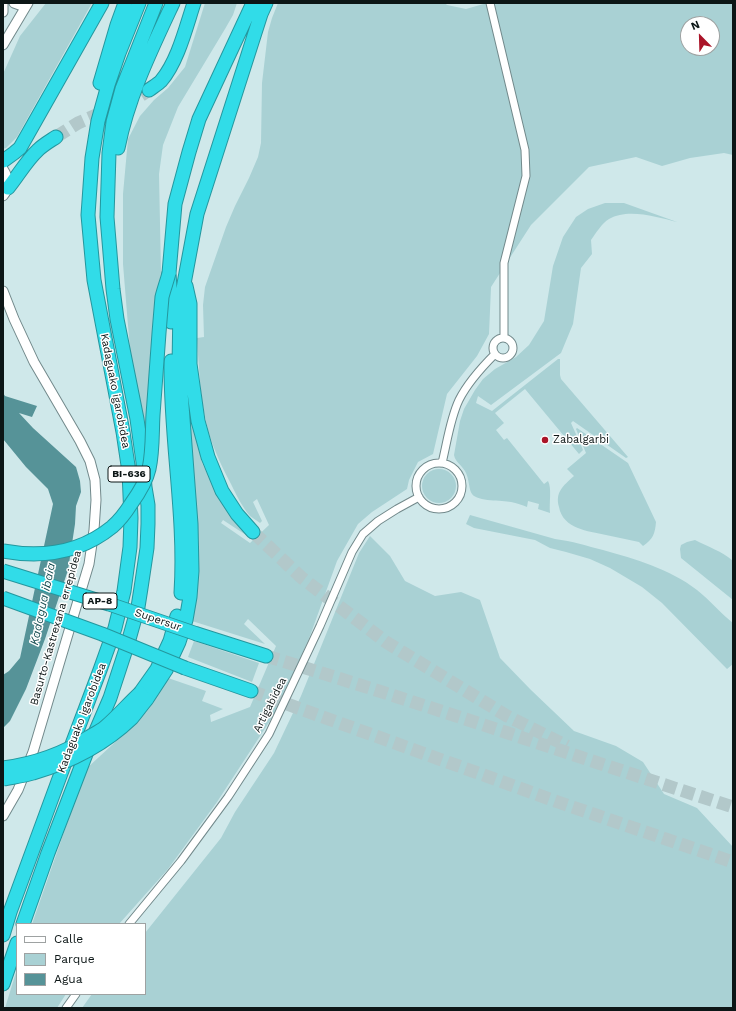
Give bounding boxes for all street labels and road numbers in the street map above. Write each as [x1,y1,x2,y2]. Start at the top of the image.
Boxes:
street label: Kadaguako igarobidea [97,332,133,450]
road number: BI-636 [108,466,150,482]
street label: Basurto-Kastrexana errepidea [28,549,84,707]
road number: AP-8 [83,593,117,609]
street label: Supersur [133,606,183,634]
street label: Kadaguako igarobidea [55,661,109,775]
street label: Artigabidea [250,675,290,735]

